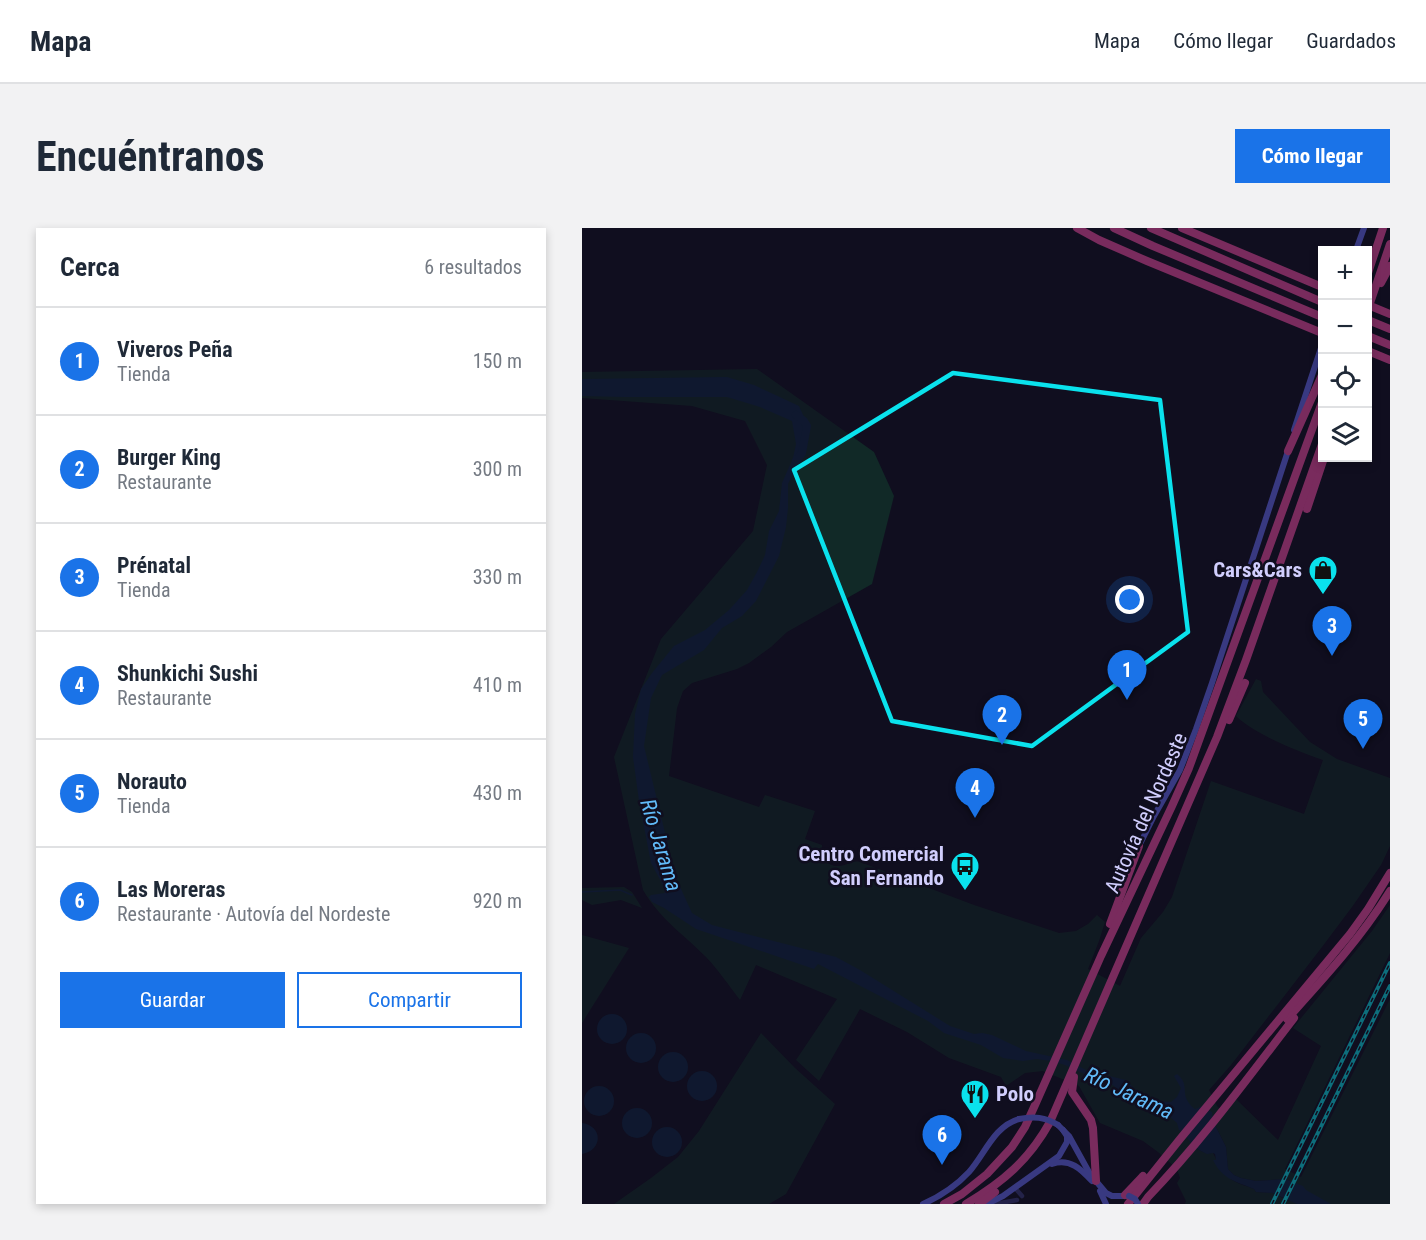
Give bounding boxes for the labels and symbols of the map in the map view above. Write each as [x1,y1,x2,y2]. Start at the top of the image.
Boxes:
shop icon: Cars&Cars [1307,554,1339,596]
place label: Cars&Cars [1213,558,1302,582]
your location [1115,585,1144,614]
pin: 3 [1312,606,1352,656]
pin: 1 [1108,650,1146,700]
pin: 2 [982,696,1022,745]
pin: 5 [1344,700,1382,749]
street label: Autovía del Nordeste [1100,729,1192,897]
pin: 4 [956,768,994,818]
water label: Río Jarama [635,796,687,894]
place label: Centro Comercial San Fernando [798,842,944,890]
bus stop icon: Centro Comercial San Fernando [949,850,981,892]
water label: Río Jarama [1081,1062,1177,1124]
restaurant icon: Polo [959,1078,991,1120]
place label: Polo [996,1082,1034,1106]
pin: 6 [922,1116,962,1165]

